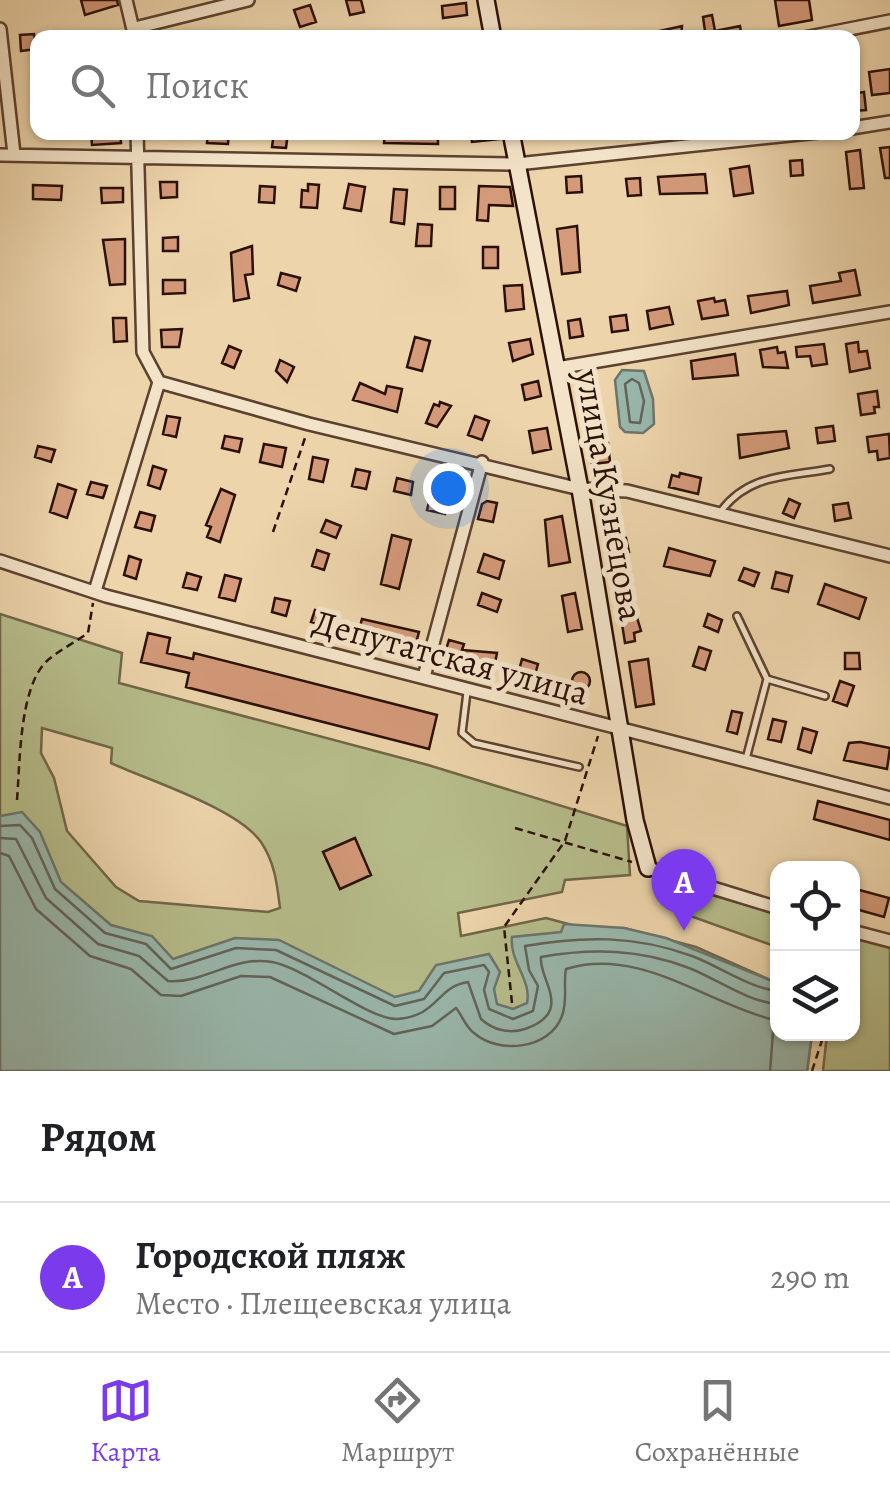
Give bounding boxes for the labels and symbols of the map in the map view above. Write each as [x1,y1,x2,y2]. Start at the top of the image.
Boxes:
street label: улица Кузнецова [564,364,656,625]
your location [423,463,474,514]
street label: Депутатская улица [308,597,594,717]
pin: A [652,848,716,931]

